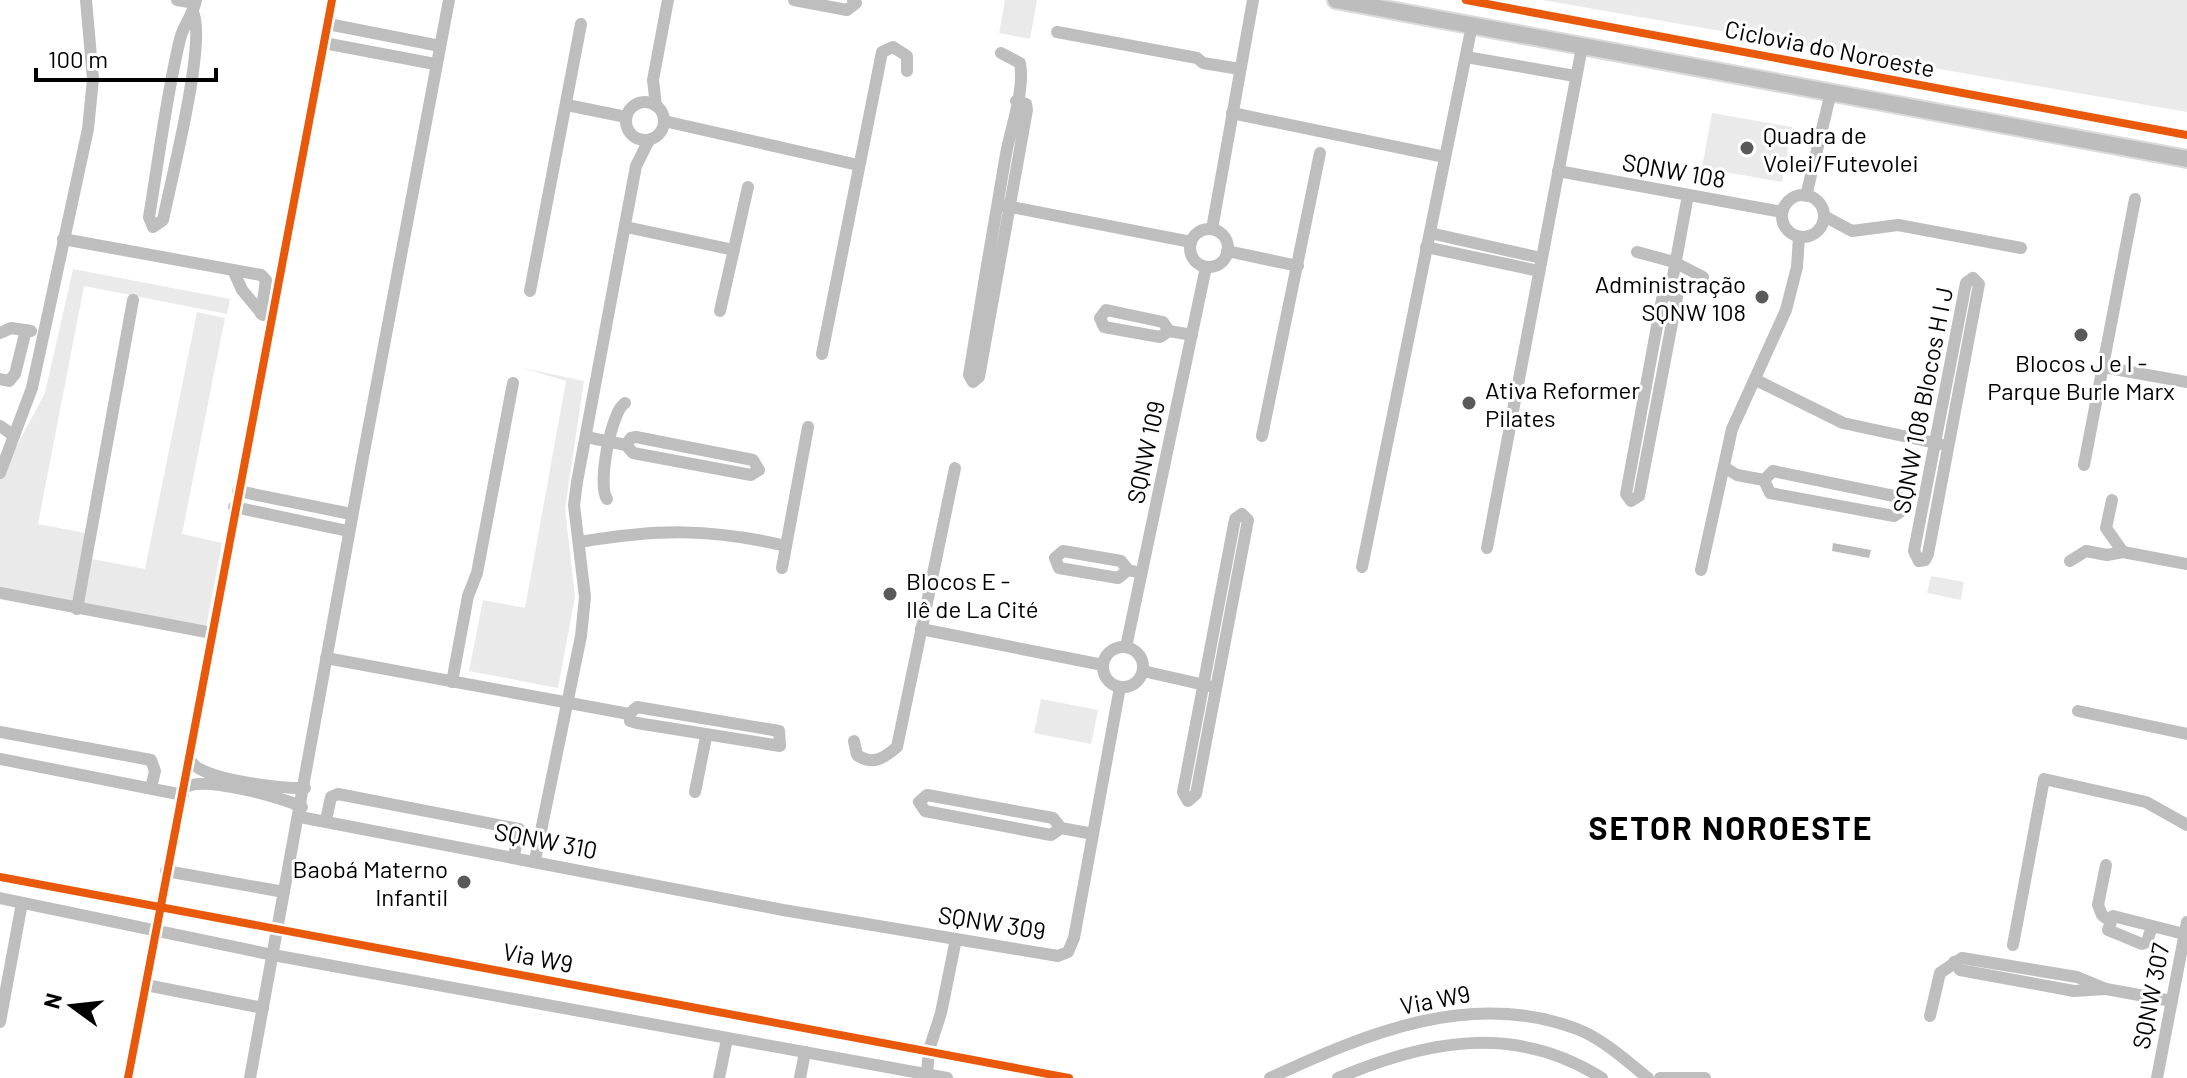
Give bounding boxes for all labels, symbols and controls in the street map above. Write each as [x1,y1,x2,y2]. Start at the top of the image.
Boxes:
street label: Ciclovia do Noroeste [1723,13,1937,83]
scale bar [36,32,216,82]
text: 100 m [48,44,108,73]
place label: Quadra de Volei/Futevolei [1763,120,1919,177]
marker: Quadra de Volei/Futevolei [1738,139,1756,157]
street label: SQNW 108 [1620,147,1728,193]
place label: Administração SQNW 108 [1595,269,1746,326]
street label: SQNW 108 Blocos H I J [1886,284,1958,516]
marker: Administração SQNW 108 [1753,288,1771,306]
marker: Blocos J e I - Parque Burle Marx [2072,326,2090,344]
place label: Blocos J e I - Parque Burle Marx [1987,348,2175,405]
place label: Ativa Reformer Pilates [1485,375,1640,432]
marker: Ativa Reformer Pilates [1460,394,1478,412]
street label: SQNW 109 [1120,398,1170,506]
place label: Blocos E - Ilê de La Cité [906,566,1039,623]
marker: Blocos E - Ilê de La Cité [881,585,899,603]
district label: SETOR NOROESTE [1588,808,1874,846]
street label: SQNW 310 [492,816,600,864]
place label: Baobá Materno Infantil [293,854,448,911]
marker: Baobá Materno Infantil [455,873,473,891]
street label: SQNW 309 [936,899,1048,945]
street label: Via W9 [500,936,576,978]
street label: SQNW 307 [2126,941,2174,1051]
north arrow [32,966,112,1046]
street label: Via W9 [1397,978,1473,1020]
text: N [37,990,66,1011]

